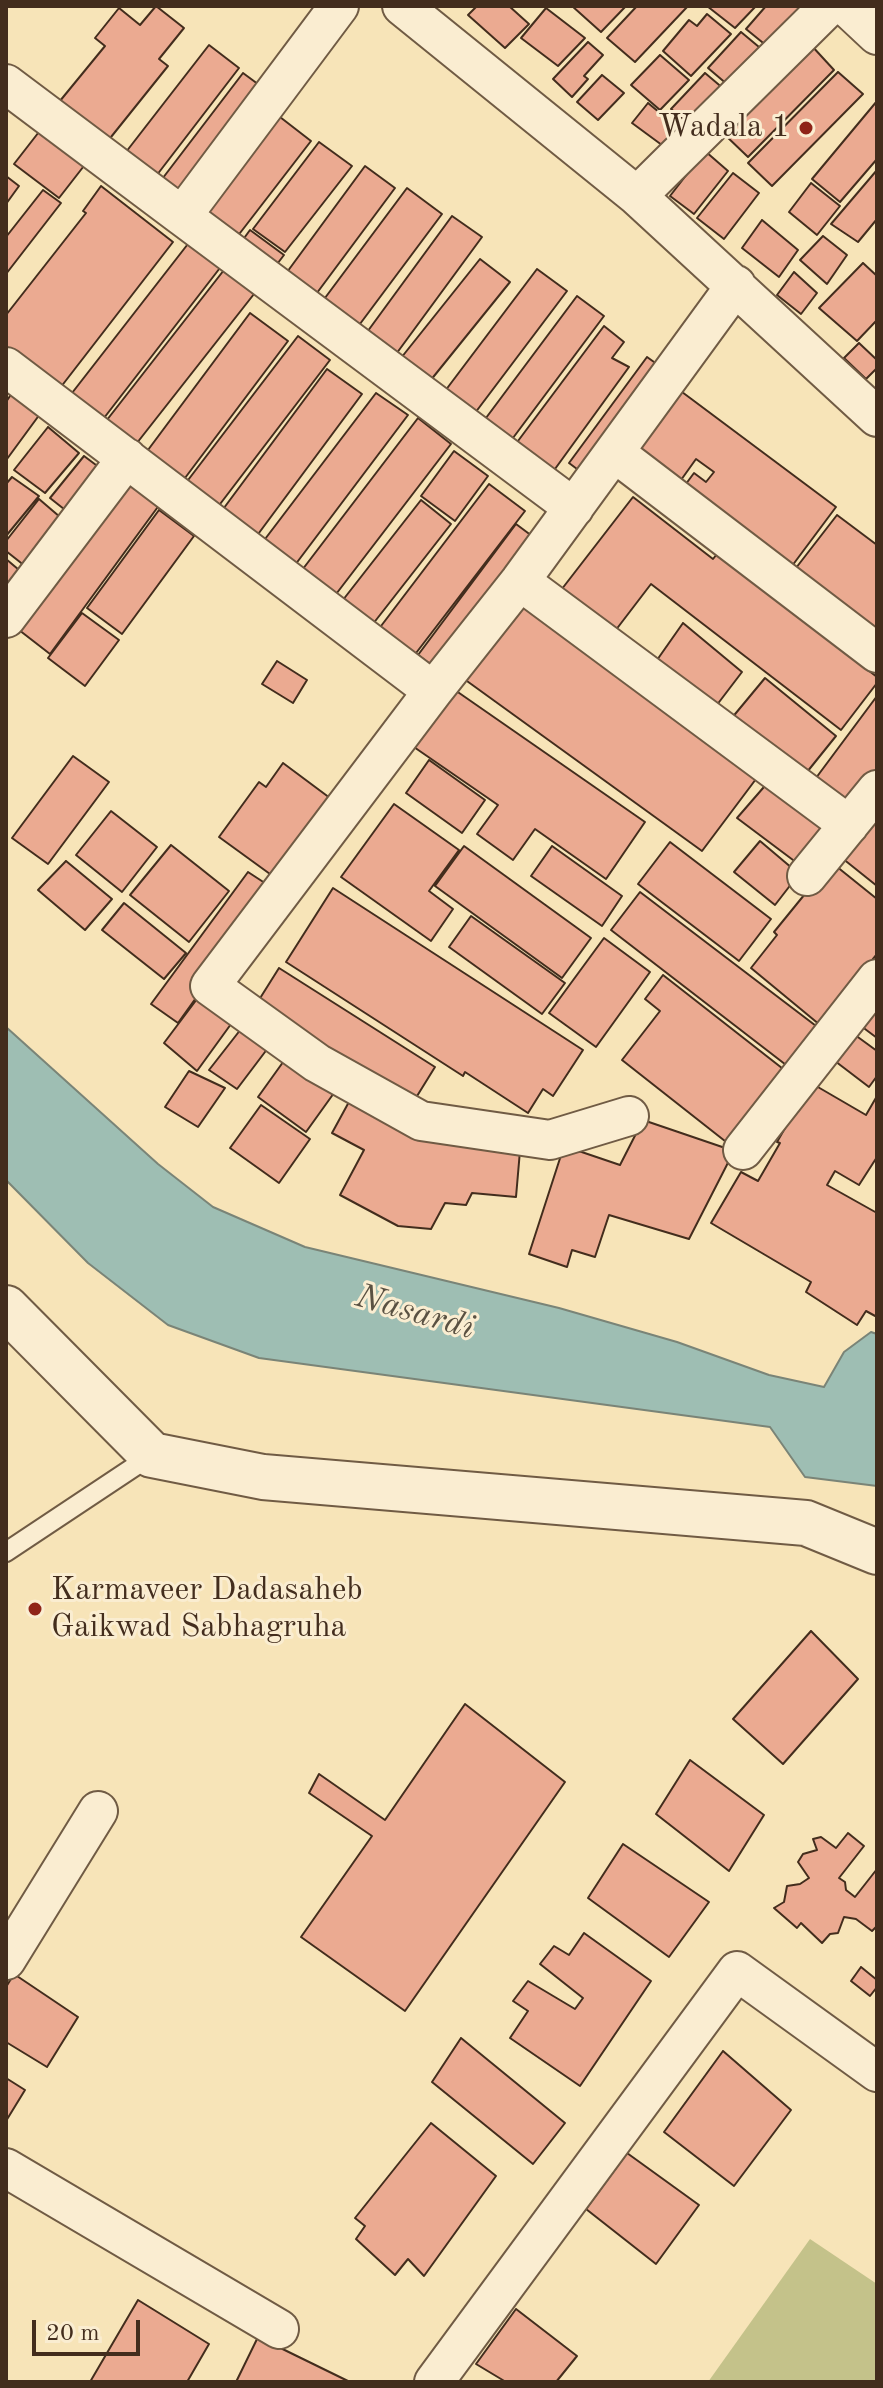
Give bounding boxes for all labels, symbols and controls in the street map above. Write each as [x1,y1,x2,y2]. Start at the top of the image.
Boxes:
place label: Wadala 1 [658,109,790,147]
marker: Wadala 1 [797,119,815,137]
water label: Nasardi [351,1277,479,1349]
place label: Karmaveer Dadasaheb Gaikwad Sabhagruha [51,1572,363,1647]
marker: Karmaveer Dadasaheb Gaikwad Sabhagruha [26,1600,44,1618]
scale bar [36,2304,144,2354]
text: 20 m [46,2322,100,2346]

